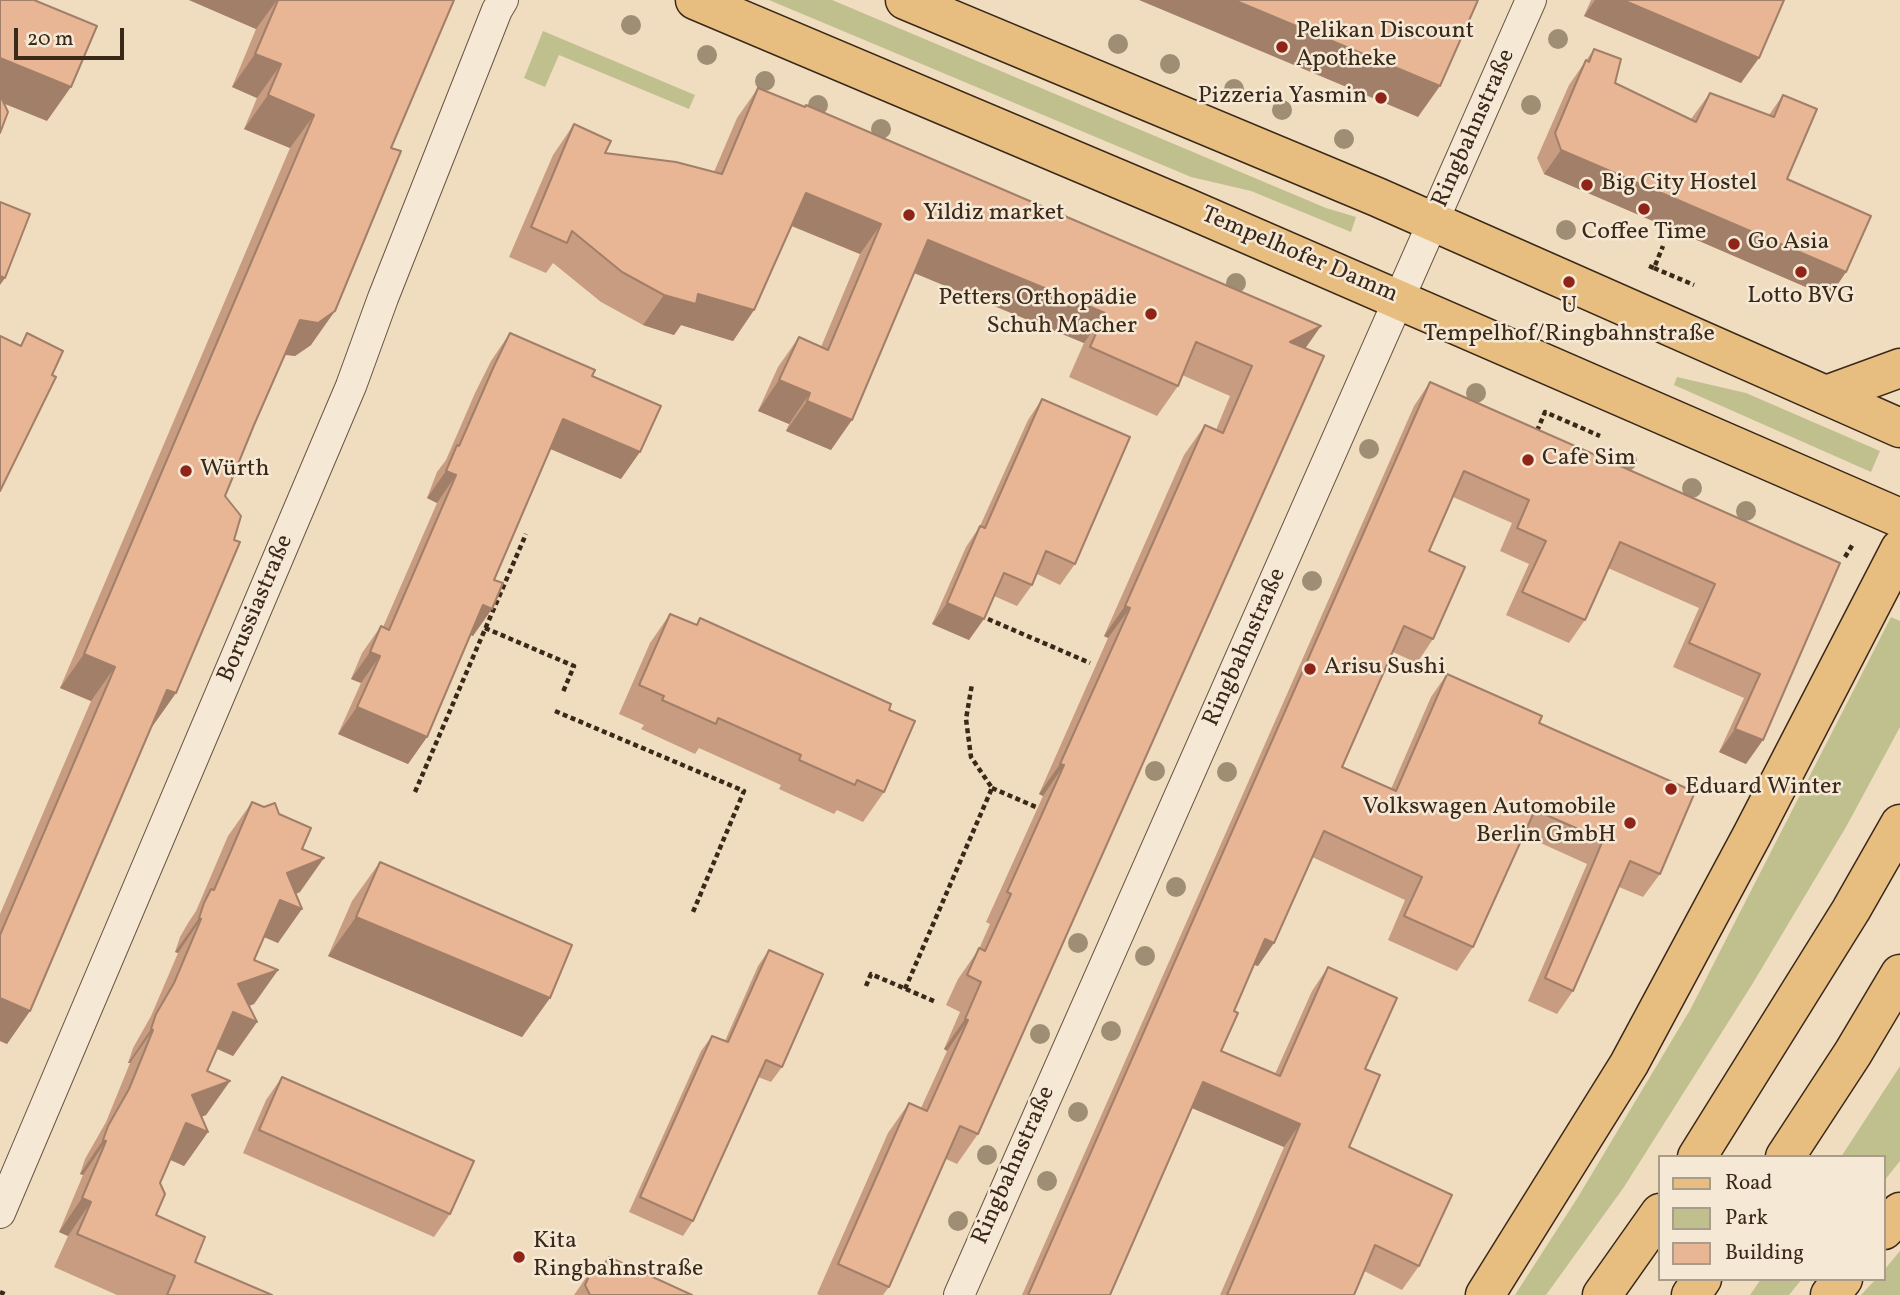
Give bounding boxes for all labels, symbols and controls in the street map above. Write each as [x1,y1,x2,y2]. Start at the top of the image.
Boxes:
scale bar [18,14,128,58]
place label: Pelikan Discount Apotheke [1296,19,1474,75]
text: 20 m [27,25,73,54]
marker: Pelikan Discount Apotheke [1274,39,1290,55]
street label: Ringbahnstraße [1427,45,1523,213]
place label: Pizzeria Yasmin [1198,84,1367,112]
marker: Pizzeria Yasmin [1373,90,1389,106]
place label: Big City Hostel [1601,171,1757,199]
marker: Big City Hostel [1579,177,1595,193]
place label: Yildiz market [923,201,1064,229]
marker: Coffee Time [1636,201,1652,217]
street label: Tempelhofer Damm [1196,202,1402,310]
marker: Yildiz market [901,207,917,223]
place label: Coffee Time [1582,220,1706,248]
place label: Go Asia [1748,230,1829,258]
marker: Go Asia [1726,236,1742,252]
marker: Lotto BVG [1793,264,1809,280]
marker: U Tempelhof/Ringbahnstraße [1561,274,1577,290]
place label: Lotto BVG [1747,284,1855,312]
place label: Petters Orthopädie Schuh Macher [938,286,1137,342]
place label: U Tempelhof/Ringbahnstraße [1423,294,1715,350]
marker: Petters Orthopädie Schuh Macher [1143,306,1159,322]
place label: Cafe Sim [1542,446,1636,474]
marker: Cafe Sim [1520,452,1536,468]
place label: Würth [200,457,269,485]
marker: Würth [178,463,194,479]
street label: Borussiastraße [213,531,301,687]
street label: Ringbahnstraße [1198,564,1294,732]
place label: Arisu Sushi [1324,655,1445,683]
marker: Arisu Sushi [1302,661,1318,677]
place label: Eduard Winter [1685,775,1841,803]
marker: Eduard Winter [1663,781,1679,797]
place label: Volkswagen Automobile Berlin GmbH [1362,795,1616,851]
marker: Volkswagen Automobile Berlin GmbH [1622,815,1638,831]
street label: Ringbahnstraße [967,1082,1063,1250]
legend [1658,1155,1886,1281]
text: Road [1725,1169,1772,1198]
text: Park [1725,1204,1768,1233]
place label: Kita Ringbahnstraße [533,1229,703,1285]
text: Building [1725,1239,1804,1268]
marker: Kita Ringbahnstraße [511,1249,527,1265]

